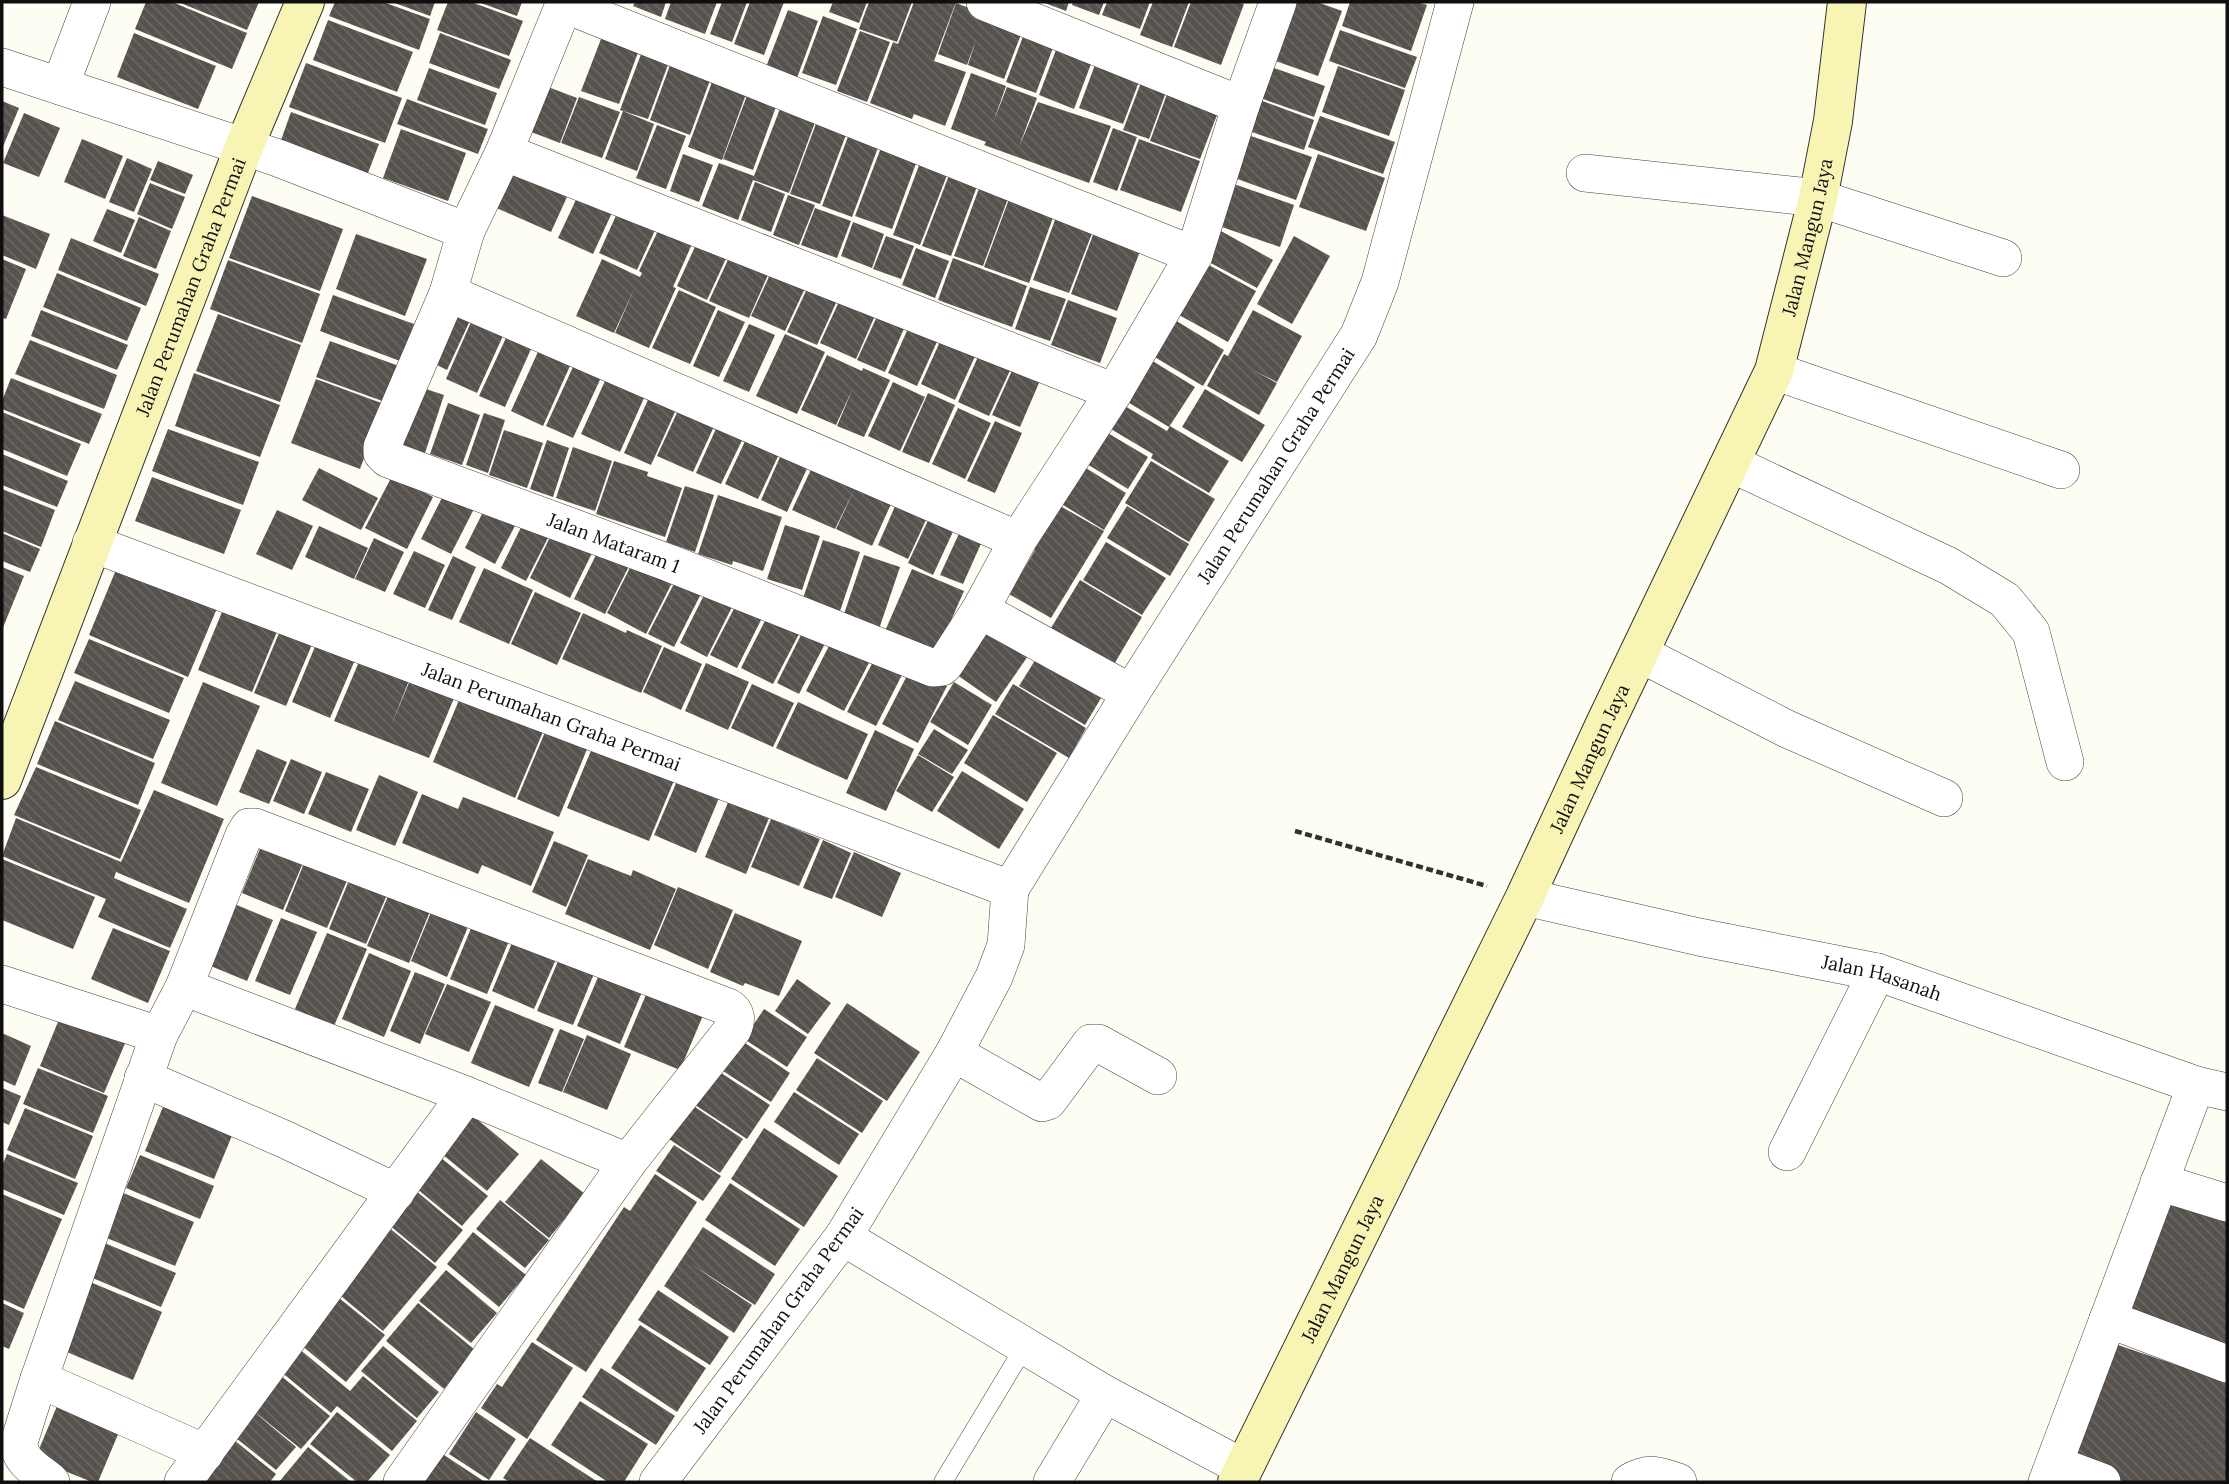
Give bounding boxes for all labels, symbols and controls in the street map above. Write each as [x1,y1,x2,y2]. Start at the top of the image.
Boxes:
street label: Jalan Perumahan Graha Permai [130,154,251,420]
street label: Jalan Mangun Jaya [1776,156,1838,320]
street label: Jalan Perumahan Graha Permai [1191,343,1360,589]
street label: Jalan Mataram 1 [543,507,684,578]
street label: Jalan Perumahan Graha Permai [418,656,684,776]
street label: Jalan Mangun Jaya [1544,680,1635,837]
street label: Jalan Hasanah [1819,949,1945,1006]
street label: Jalan Mangun Jaya [1295,1190,1389,1347]
street label: Jalan Perumahan Graha Permai [687,1202,868,1439]

